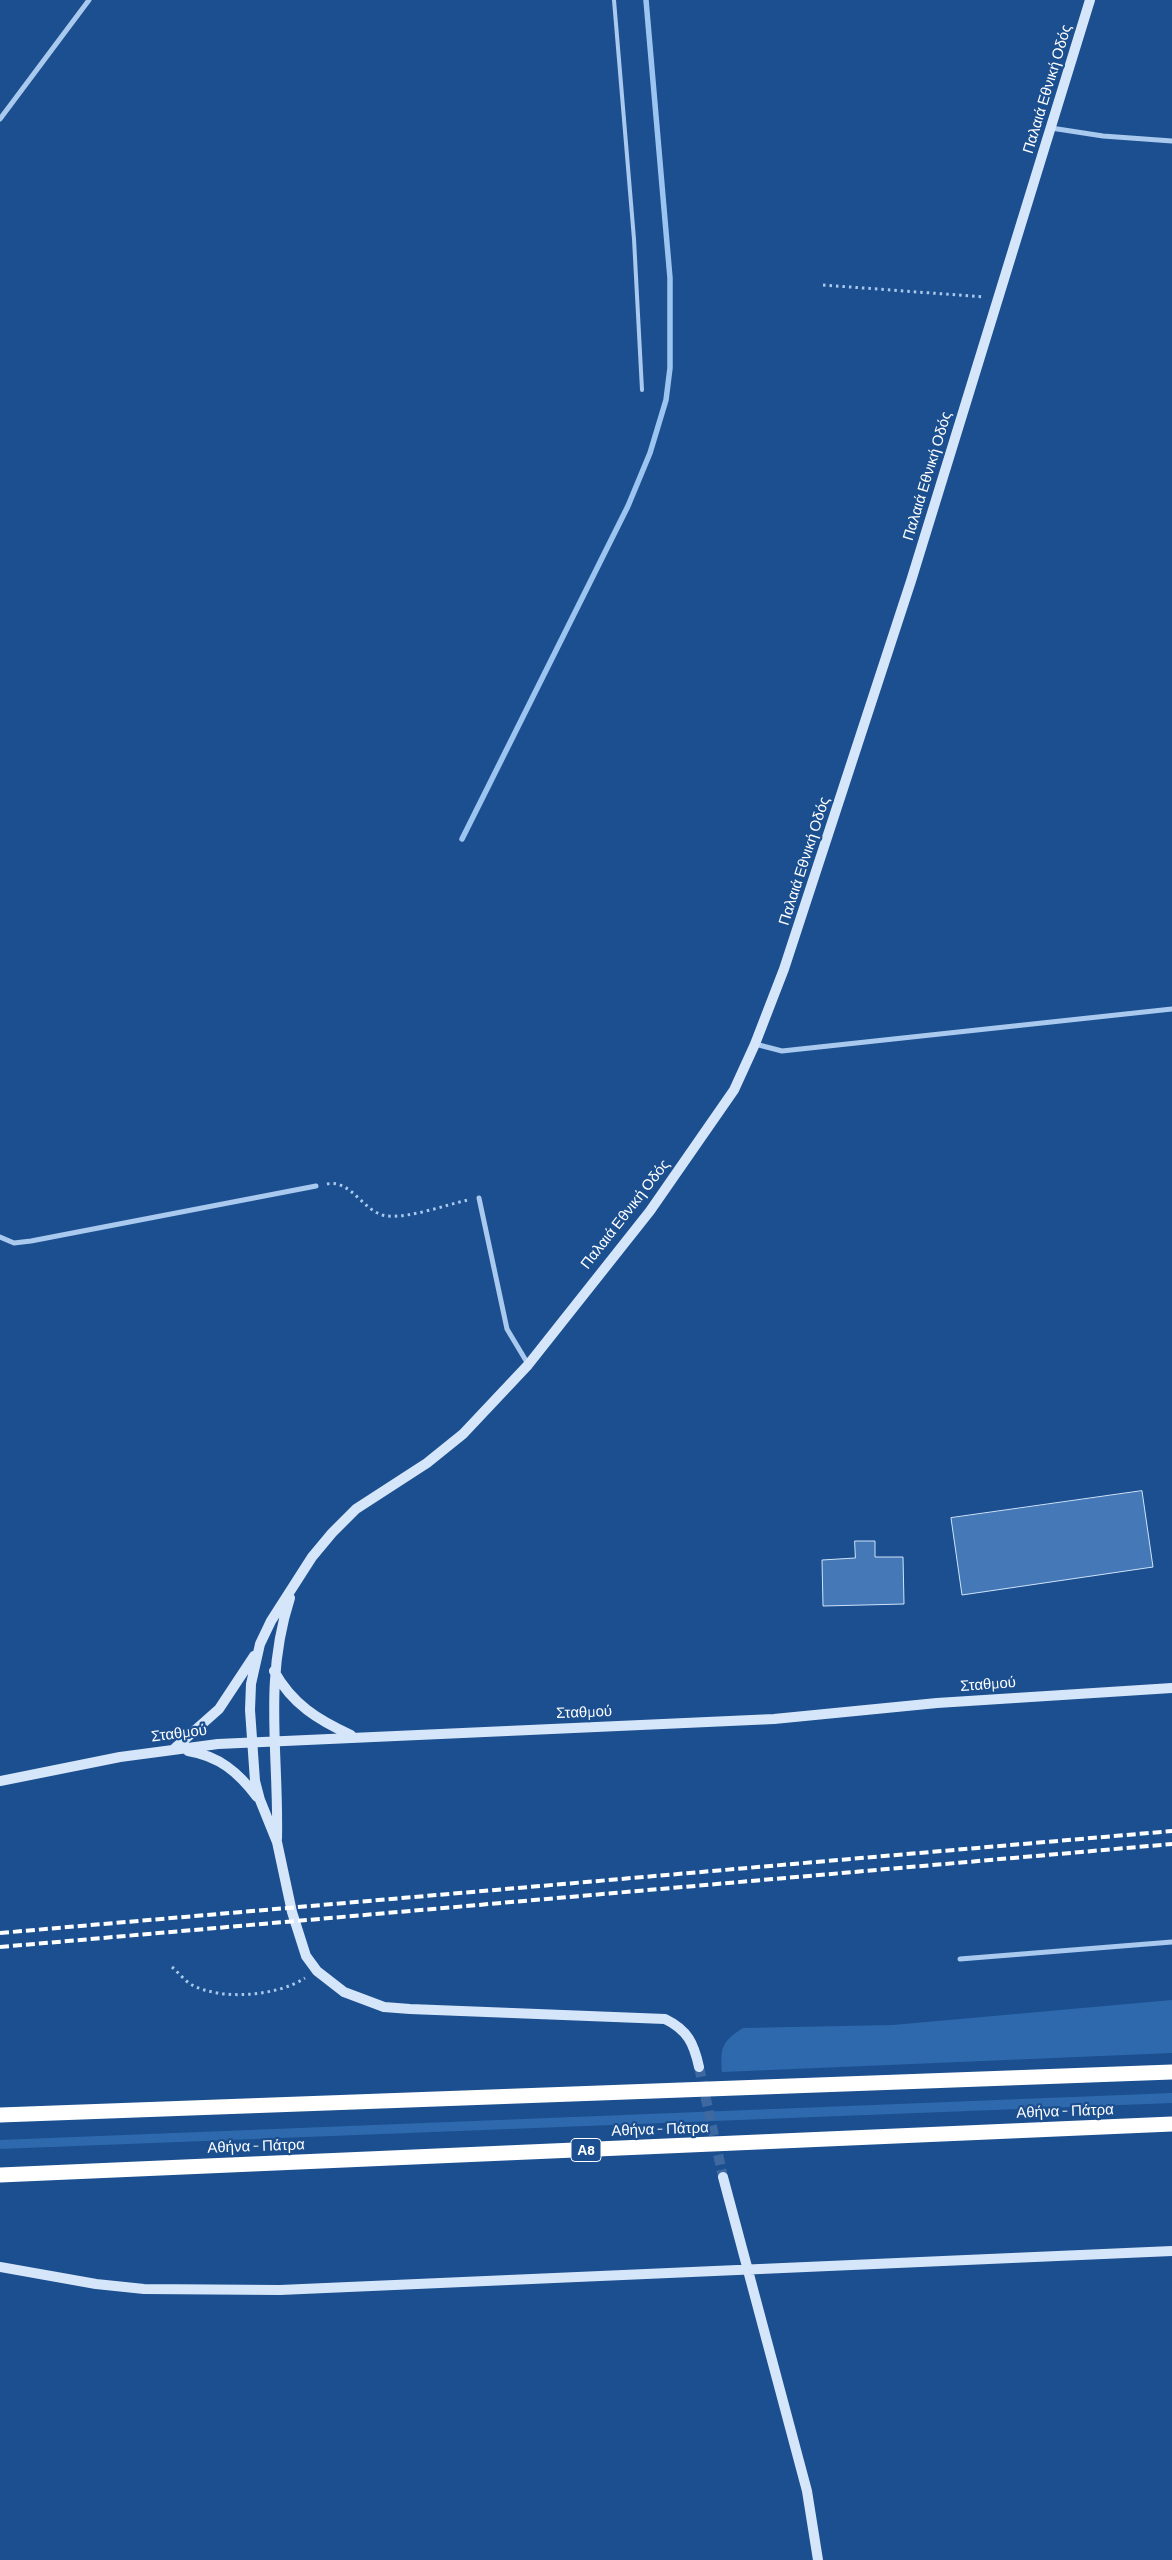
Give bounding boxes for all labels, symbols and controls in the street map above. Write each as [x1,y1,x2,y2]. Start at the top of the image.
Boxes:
street label: Παλαιά Εθνική Οδός [1019,22,1075,156]
street label: Παλαιά Εθνική Οδός [899,409,955,543]
street label: Παλαιά Εθνική Οδός [775,794,833,928]
street label: Παλαιά Εθνική Οδός [577,1156,673,1272]
street label: Σταθμού [959,1673,1017,1695]
street label: Σταθμού [556,1702,612,1722]
street label: Σταθμού [150,1721,208,1745]
street label: Αθήνα - Πάτρα [1016,2100,1114,2122]
street label: Αθήνα - Πάτρα [611,2118,709,2140]
street label: Αθήνα - Πάτρα [207,2135,305,2157]
road number: Α8 [571,2138,601,2162]

